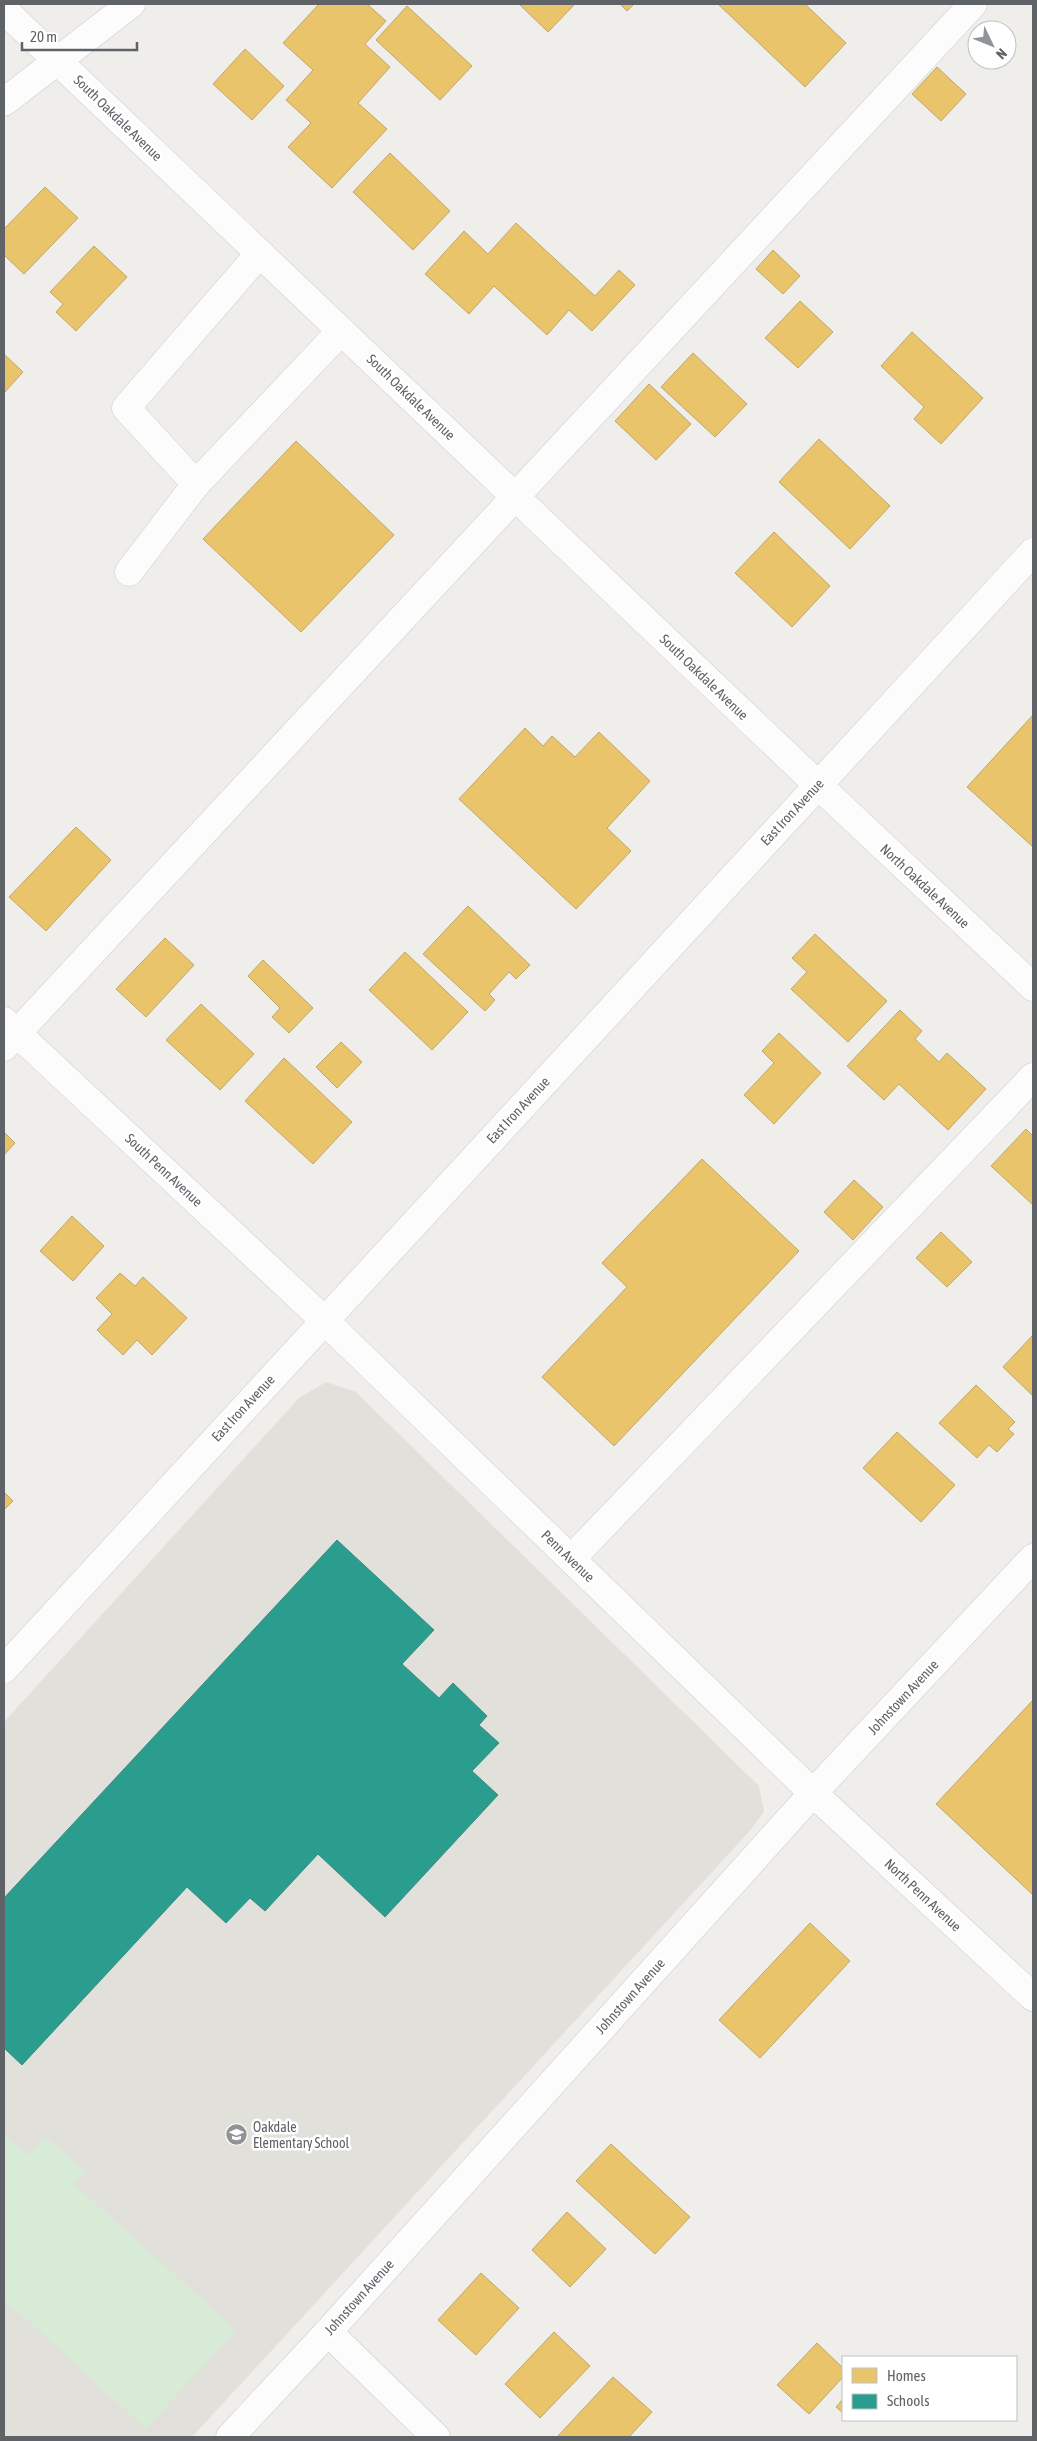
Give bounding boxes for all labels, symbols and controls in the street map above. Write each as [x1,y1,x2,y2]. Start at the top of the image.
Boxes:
scale bar [22,20,138,52]
north arrow [967,20,1017,70]
text: 20 m [30,28,57,45]
text: N [993,45,1010,62]
street label: South Oakdale Avenue [71,72,165,164]
street label: South Oakdale Avenue [364,351,458,443]
street label: South Oakdale Avenue [657,631,751,723]
street label: East Iron Avenue [757,775,827,849]
street label: North Oakdale Avenue [877,841,973,931]
street label: East Iron Avenue [483,1073,553,1147]
street label: South Penn Avenue [122,1130,206,1210]
street label: East Iron Avenue [208,1371,278,1445]
street label: Penn Avenue [538,1527,598,1585]
street label: Johnstown Avenue [865,1657,941,1737]
street label: North Penn Avenue [881,1855,965,1935]
street label: Johnstown Avenue [592,1955,668,2037]
place label: Oakdale Elementary School [253,2119,349,2151]
school or university icon: Oakdale Elementary School [225,2123,249,2147]
street label: Johnstown Avenue [321,2256,397,2338]
legend [842,2356,1017,2421]
text: Homes [887,2367,926,2384]
text: Schools [887,2392,930,2409]

